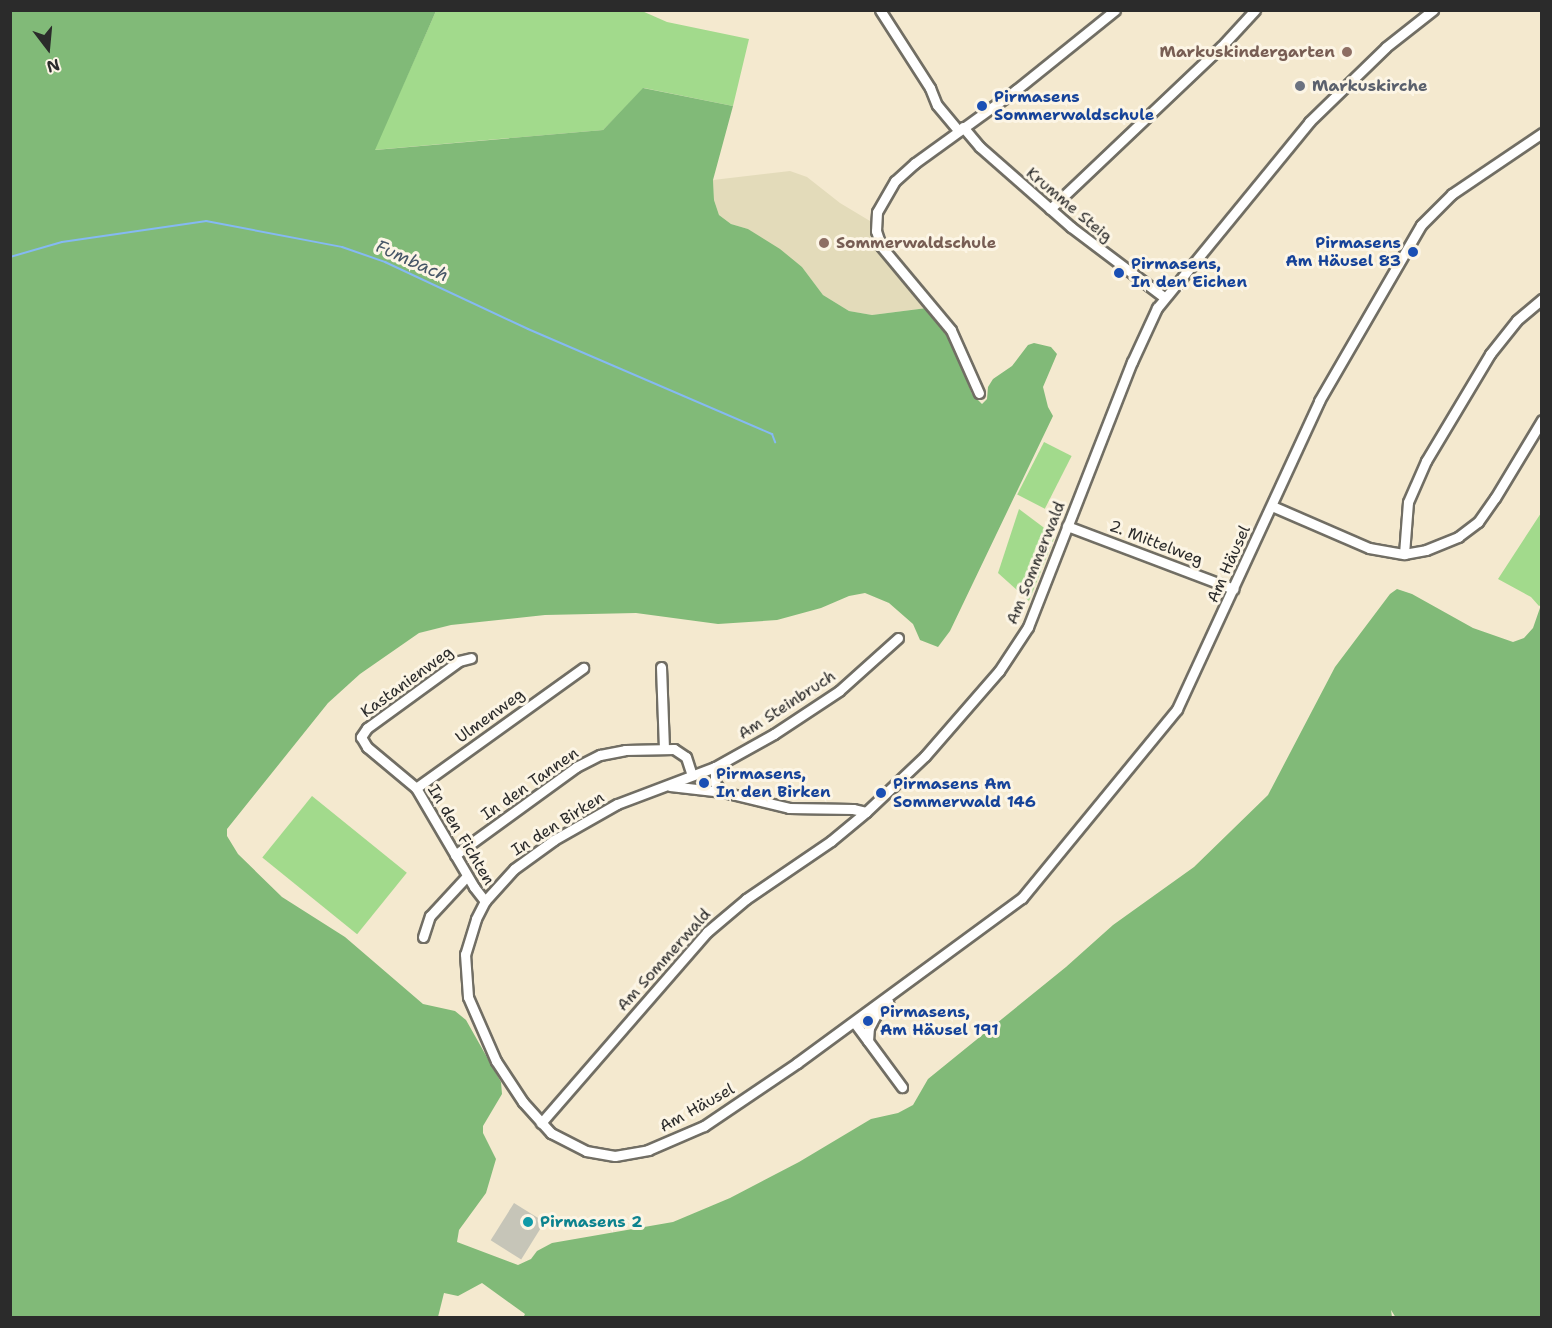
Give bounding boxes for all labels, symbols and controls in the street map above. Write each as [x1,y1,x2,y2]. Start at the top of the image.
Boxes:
north arrow [18,18,78,78]
place label: Markuskindergarten [1159,42,1335,62]
marker: Markuskindergarten [1340,45,1354,59]
text: N [44,54,62,78]
place label: Markuskirche [1312,76,1428,96]
marker: Markuskirche [1293,79,1307,93]
place label: Pirmasens Sommerwaldschule [994,87,1154,125]
marker: Pirmasens Sommerwaldschule [975,99,989,113]
street label: Krumme Steig [1022,164,1116,246]
place label: Sommerwaldschule [836,233,996,253]
place label: Pirmasens Am Häusel 83 [1285,233,1401,271]
water label: Fumbach [372,235,452,287]
marker: Sommerwaldschule [817,236,831,250]
marker: Pirmasens Am Häusel 83 [1406,245,1420,259]
place label: Pirmasens, In den Eichen [1131,254,1247,292]
marker: Pirmasens, In den Eichen [1112,266,1126,280]
street label: Am Sommerwald [1003,499,1069,627]
street label: 2. Mittelweg [1106,516,1206,570]
street label: Am Häusel [1203,522,1255,606]
street label: Kastanienweg [357,642,457,722]
street label: Am Steinbruch [735,666,839,744]
street label: Ulmenweg [452,685,528,747]
street label: In den Tannen [478,743,582,825]
place label: Pirmasens, In den Birken [716,764,831,802]
place label: Pirmasens Am Sommerwald 146 [893,774,1036,812]
marker: Pirmasens, In den Birken [697,776,711,790]
street label: In den Fichten [424,781,498,889]
marker: Pirmasens Am Sommerwald 146 [874,786,888,800]
street label: In den Birken [508,788,608,860]
street label: Am Sommerwald [613,905,715,1015]
place label: Pirmasens, Am Häusel 191 [880,1002,998,1040]
marker: Pirmasens, Am Häusel 191 [861,1014,875,1028]
street label: Am Häusel [656,1080,738,1136]
place label: Pirmasens 2 [540,1212,642,1232]
marker: Pirmasens 2 [521,1215,535,1229]

